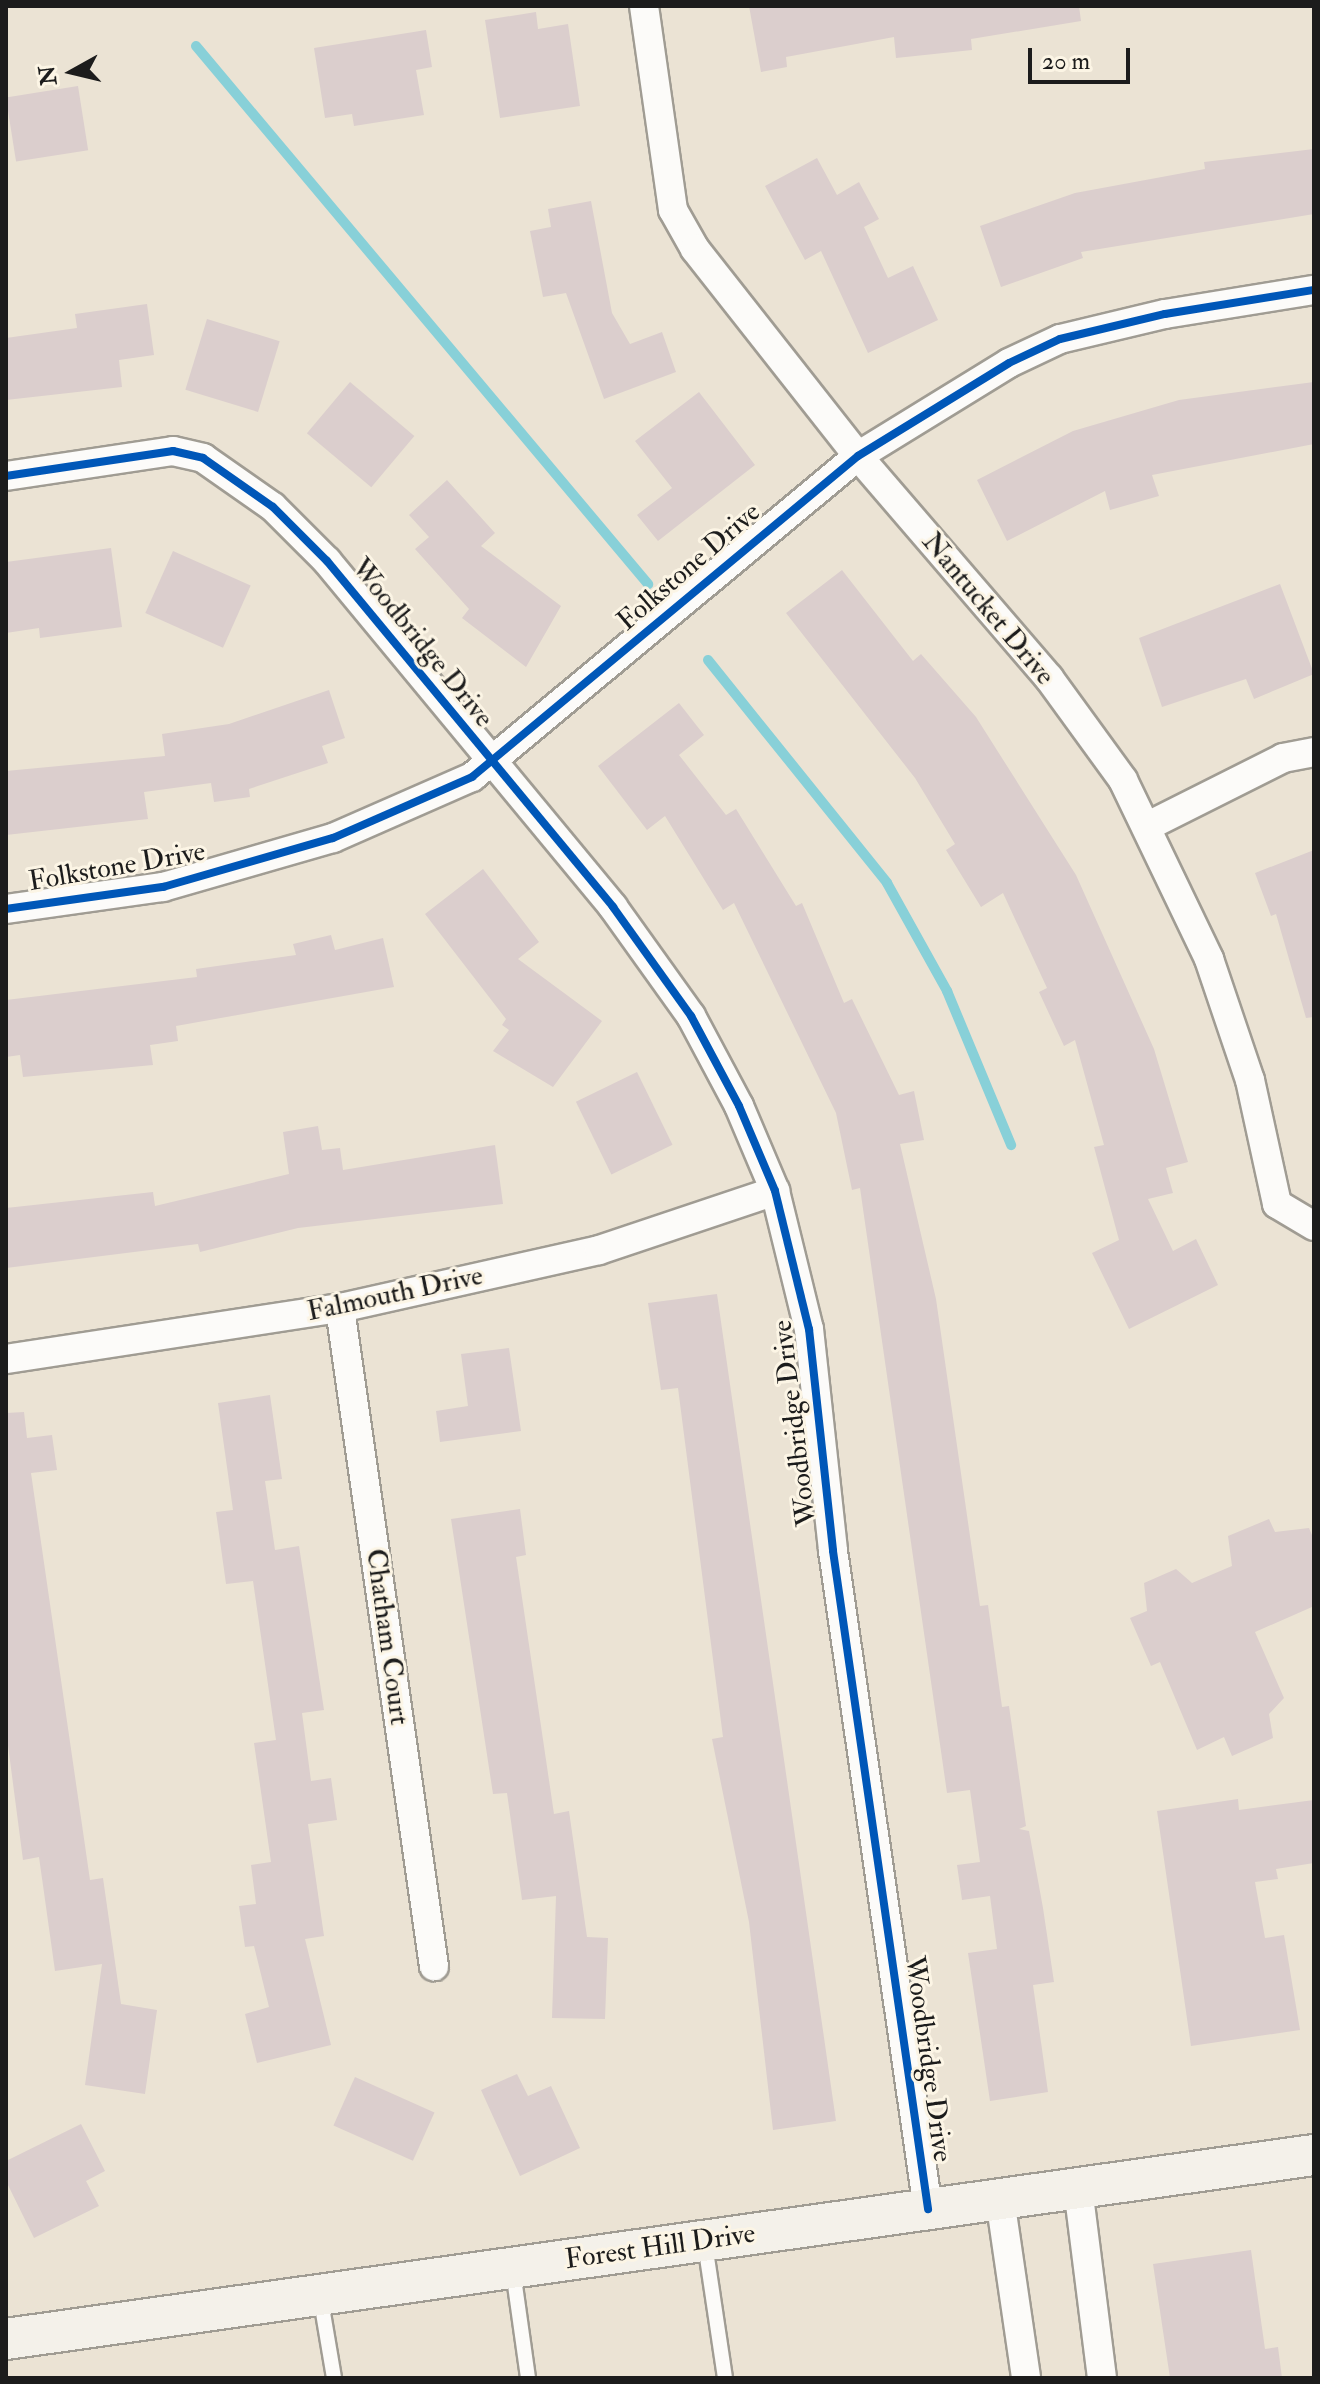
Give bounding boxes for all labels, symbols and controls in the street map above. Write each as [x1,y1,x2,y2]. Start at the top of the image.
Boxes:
north arrow [32,32,112,112]
scale bar [1032,32,1134,82]
text: 20 m [1042,46,1090,77]
text: N [33,64,63,87]
street label: Folkstone Drive [611,496,767,638]
street label: Nantucket Drive [914,526,1062,692]
street label: Woodbridge Drive [344,552,500,734]
street label: Folkstone Drive [26,835,208,899]
street label: Falmouth Drive [304,1259,486,1329]
street label: Woodbridge Drive [766,1318,824,1528]
street label: Chatham Court [358,1547,416,1727]
street label: Woodbridge Drive [897,1954,959,2164]
street label: Forest Hill Drive [563,2217,757,2277]

